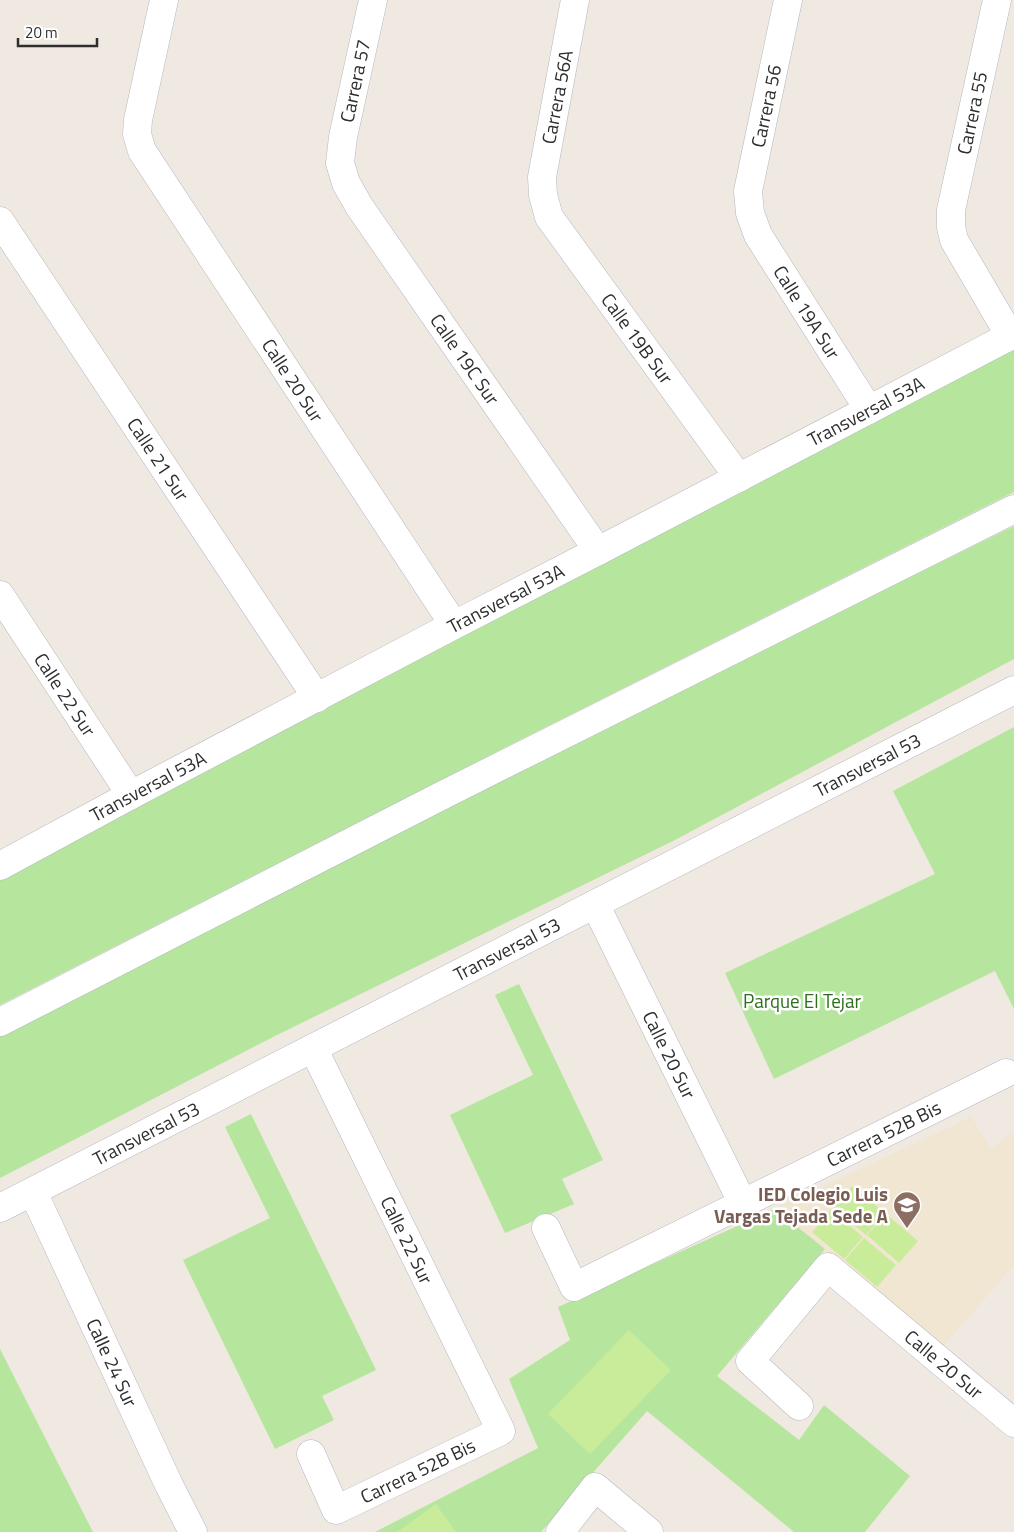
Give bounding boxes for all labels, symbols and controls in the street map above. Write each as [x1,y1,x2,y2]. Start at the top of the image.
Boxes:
scale bar [18,15,96,47]
text: 20 m [25,21,58,44]
street label: Carrera 57 [332,37,377,125]
street label: Carrera 56A [533,47,580,146]
street label: Carrera 56 [743,62,788,150]
street label: Carrera 55 [949,69,994,157]
street label: Calle 19A Sur [767,259,848,365]
street label: Calle 19B Sur [595,286,681,390]
street label: Calle 19C Sur [424,307,508,411]
street label: Calle 20 Sur [255,332,332,428]
street label: Transversal 53A [802,368,929,453]
street label: Calle 21 Sur [120,411,197,507]
street label: Transversal 53A [442,556,569,640]
street label: Calle 22 Sur [27,647,104,742]
street label: Transversal 53 [809,725,926,804]
street label: Transversal 53A [84,743,211,829]
street label: Transversal 53 [448,909,565,988]
park label: Parque El Tejar [743,986,861,1015]
street label: Calle 20 Sur [636,1005,704,1104]
street label: Carrera 52B Bis [821,1092,946,1174]
street label: Transversal 53 [87,1093,204,1172]
place label: IED Colegio Luis Vargas Tejada Sede A [714,1179,889,1230]
school or university icon: IED Colegio Luis Vargas Tejada Sede A [892,1190,922,1229]
street label: Calle 22 Sur [374,1191,441,1289]
street label: Calle 24 Sur [79,1313,146,1412]
street label: Calle 20 Sur [899,1322,990,1406]
street label: Carrera 52B Bis [355,1430,480,1510]

